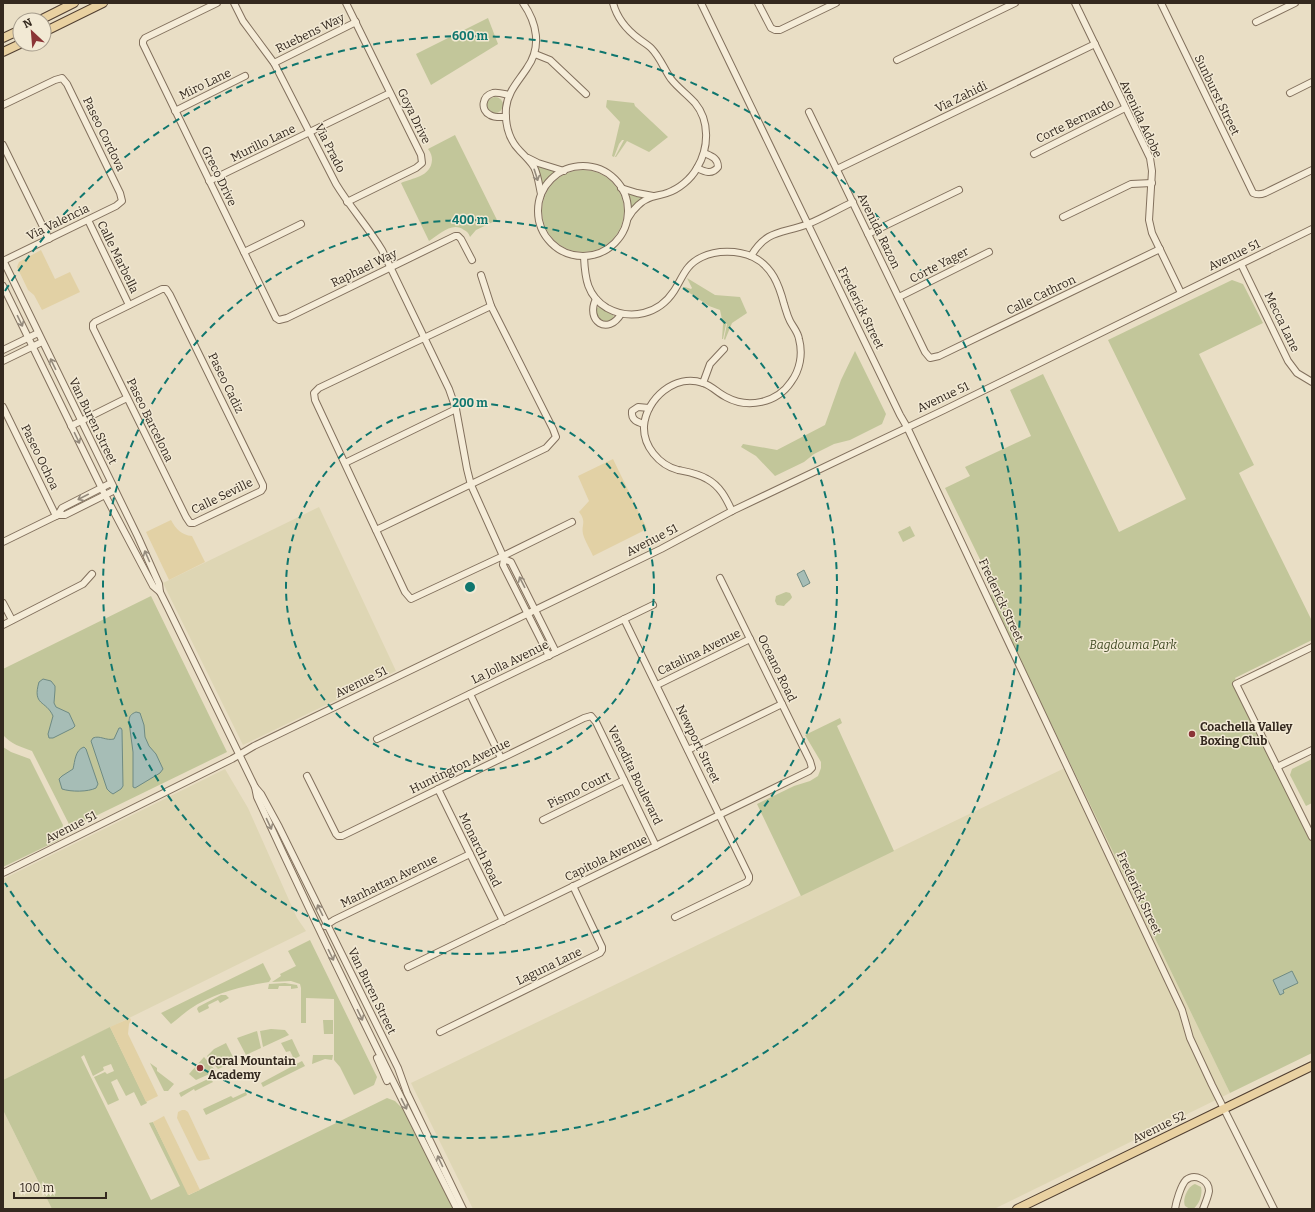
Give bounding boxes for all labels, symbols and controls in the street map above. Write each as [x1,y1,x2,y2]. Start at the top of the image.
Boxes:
street label: Ruebens Way [273,10,347,56]
north arrow [12,12,52,52]
text: N [21,16,35,31]
text: 600 m [452,29,489,43]
street label: Sunburst Street [1191,52,1243,138]
street label: Miro Lane [177,65,233,103]
street label: Via Zahidi [933,78,990,116]
street label: Avenida Adobe [1117,78,1165,160]
street label: Goya Drive [395,86,433,146]
street label: Paseo Cordova [80,95,128,174]
street label: Corte Bernardo [1034,96,1116,146]
street label: Murillo Lane [228,121,298,165]
street label: Via Prado [312,121,348,175]
street label: Greco Drive [198,144,240,208]
one-way arrow [533,169,541,181]
street label: Avenida Razon [855,191,903,271]
street label: Via Valencia [25,201,92,243]
text: 400 m [452,213,489,227]
street label: Calle Marbella [94,218,142,296]
street label: Avenue 51 [1206,236,1262,274]
street label: Corte Yager [907,244,971,286]
street label: Raphael Way [329,246,400,290]
street label: Frederick Street [835,265,887,352]
street label: Calle Cathron [1004,272,1078,318]
street label: Mecca Lane [1261,290,1303,354]
one-way arrow [17,315,24,327]
street label: Paseo Cadiz [205,350,247,416]
one-way arrow [49,358,56,370]
street label: Van Buren Street [66,376,120,467]
street label: Paseo Barcelona [124,376,176,464]
street label: Avenue 51 [915,379,971,415]
text: 200 m [452,396,488,410]
street label: Paseo Ochoa [18,422,62,492]
one-way arrow [74,431,81,443]
street label: Calle Seville [189,475,255,517]
one-way arrow [77,494,89,501]
street label: Avenue 51 [624,521,680,559]
one-way arrow [142,551,150,563]
street label: Frederick Street [976,556,1027,644]
one-way arrow [517,577,525,589]
centre of rings [463,580,477,594]
street label: Catalina Avenue [655,626,743,678]
street label: Oceano Road [755,632,799,704]
street label: La Jolla Avenue [469,637,551,687]
park label: Bagdouma Park [1089,638,1177,652]
street label: Avenue 51 [333,663,389,701]
street label: Newport Street [673,703,723,786]
place label: Coachella Valley Boxing Club [1200,720,1293,748]
street label: Venedita Boulevard [605,723,665,827]
marker: Coachella Valley Boxing Club [1187,729,1197,739]
street label: Huntington Avenue [407,736,513,796]
street label: Pismo Court [545,768,613,811]
street label: Avenue 51 [43,808,99,846]
street label: Monarch Road [456,811,504,889]
one-way arrow [266,817,273,829]
street label: Capitola Avenue [562,832,650,884]
street label: Frederick Street [1114,849,1165,937]
street label: Manhattan Avenue [338,851,440,911]
one-way arrow [316,905,323,917]
street label: Laguna Lane [514,944,584,988]
street label: Van Buren Street [345,946,399,1037]
one-way arrow [328,949,335,961]
one-way arrow [357,1009,364,1021]
place label: Coral Mountain Academy [208,1054,296,1082]
marker: Coral Mountain Academy [195,1063,205,1073]
one-way arrow [401,1098,408,1110]
street label: Avenue 52 [1130,1108,1188,1146]
one-way arrow [436,1155,443,1167]
scale bar [14,1174,106,1200]
text: 100 m [20,1181,55,1195]

